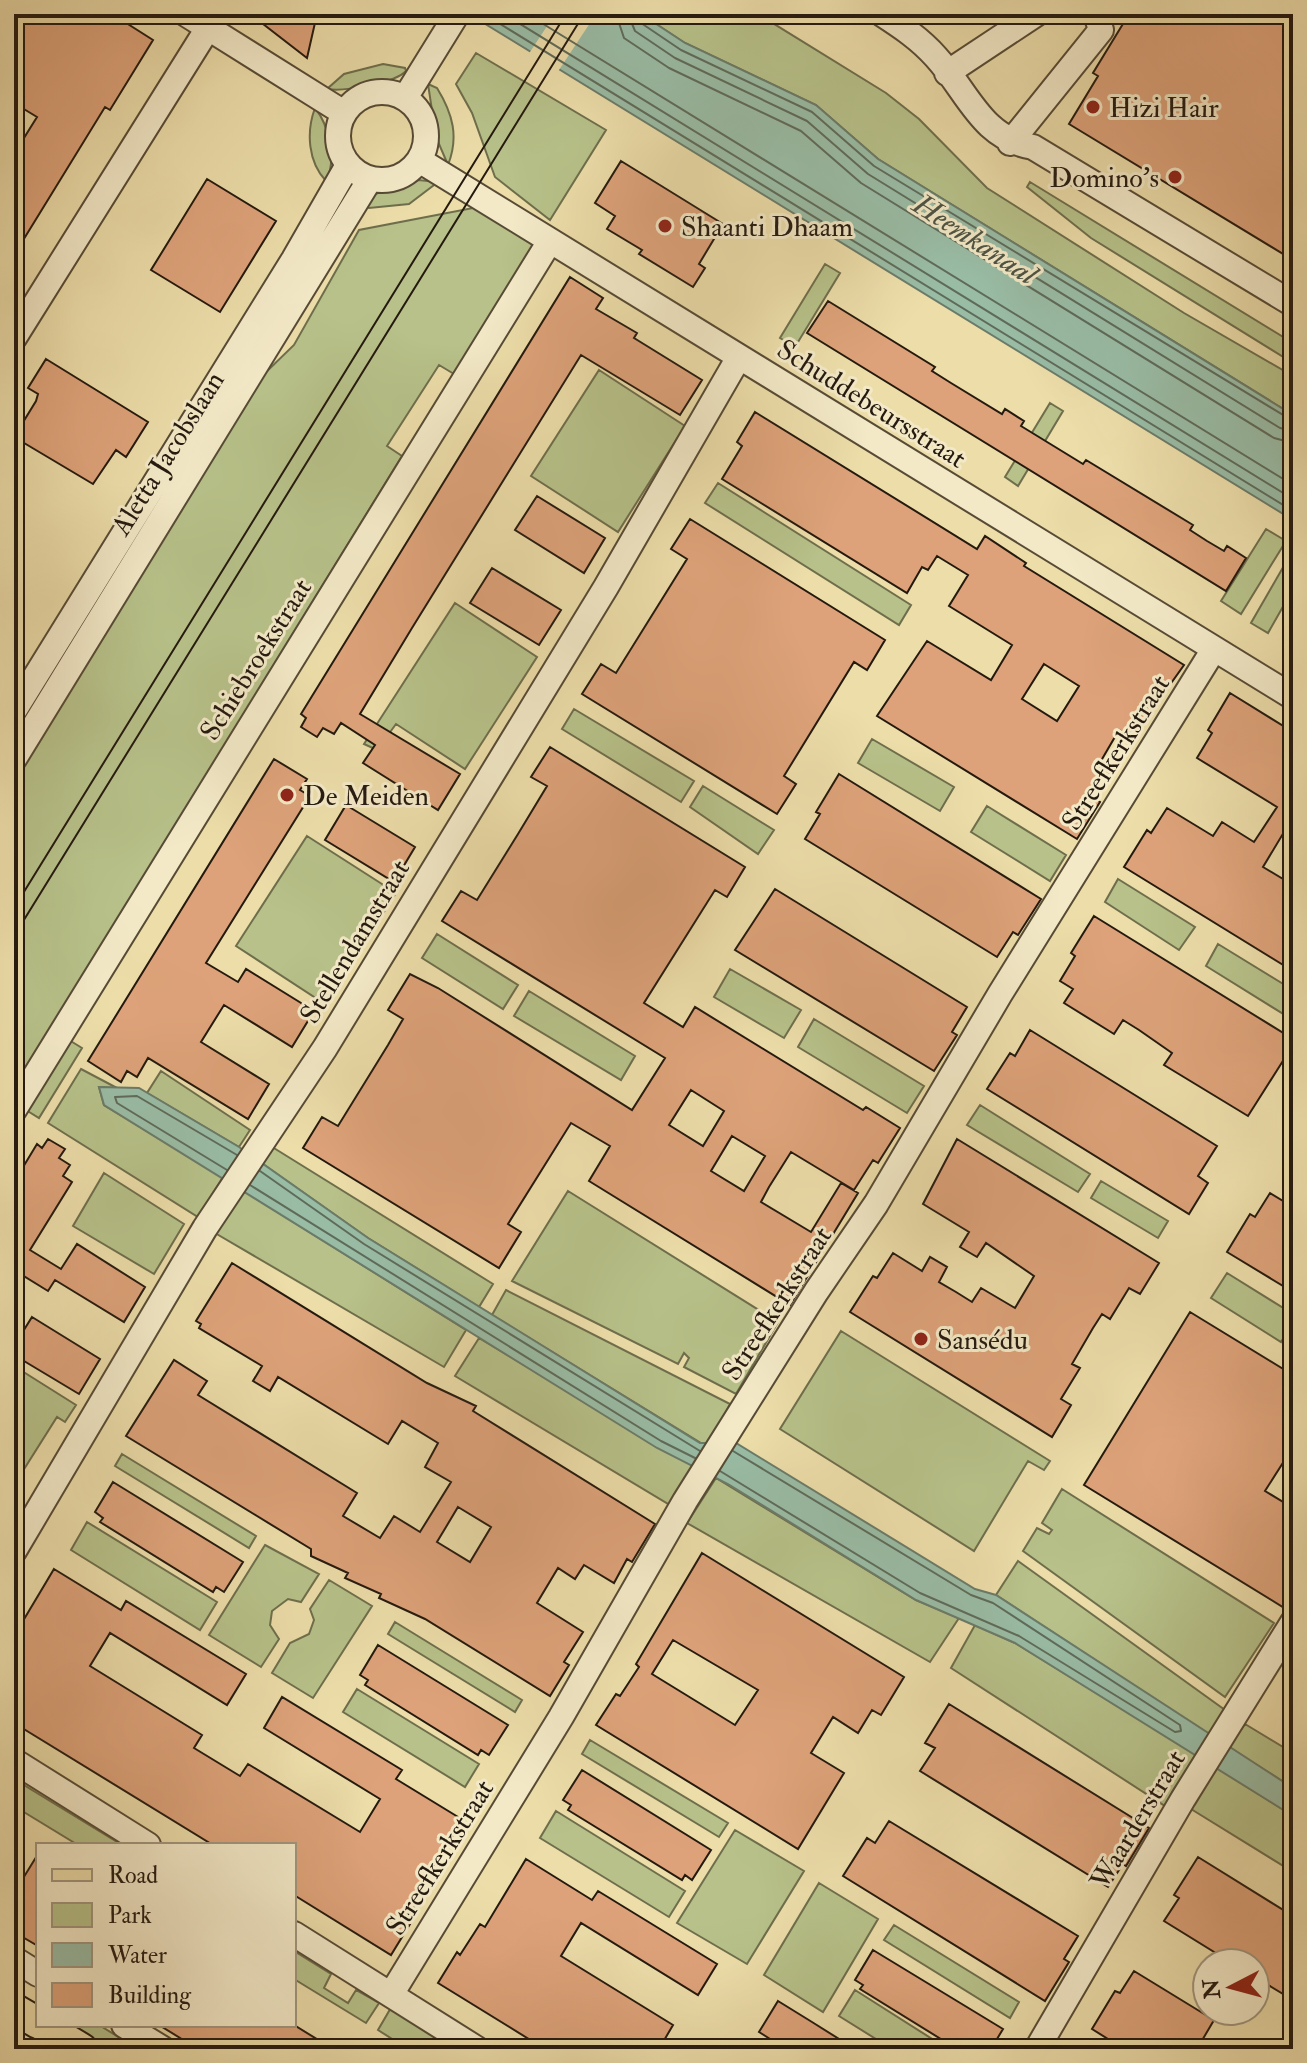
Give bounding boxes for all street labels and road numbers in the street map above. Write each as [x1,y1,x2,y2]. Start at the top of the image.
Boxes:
street label: Schuddebeursstraat [770,332,972,476]
street label: Aletta Jacobslaan [103,365,233,543]
street label: Schiebroekstraat [193,572,320,747]
street label: Streefkerkstraat [1055,669,1178,837]
street label: Stellendamstraat [293,854,418,1030]
street label: Streefkerkstraat [714,1220,840,1388]
street label: Waarderstraat [1082,1744,1194,1897]
street label: Streefkerkstraat [379,1774,502,1942]

